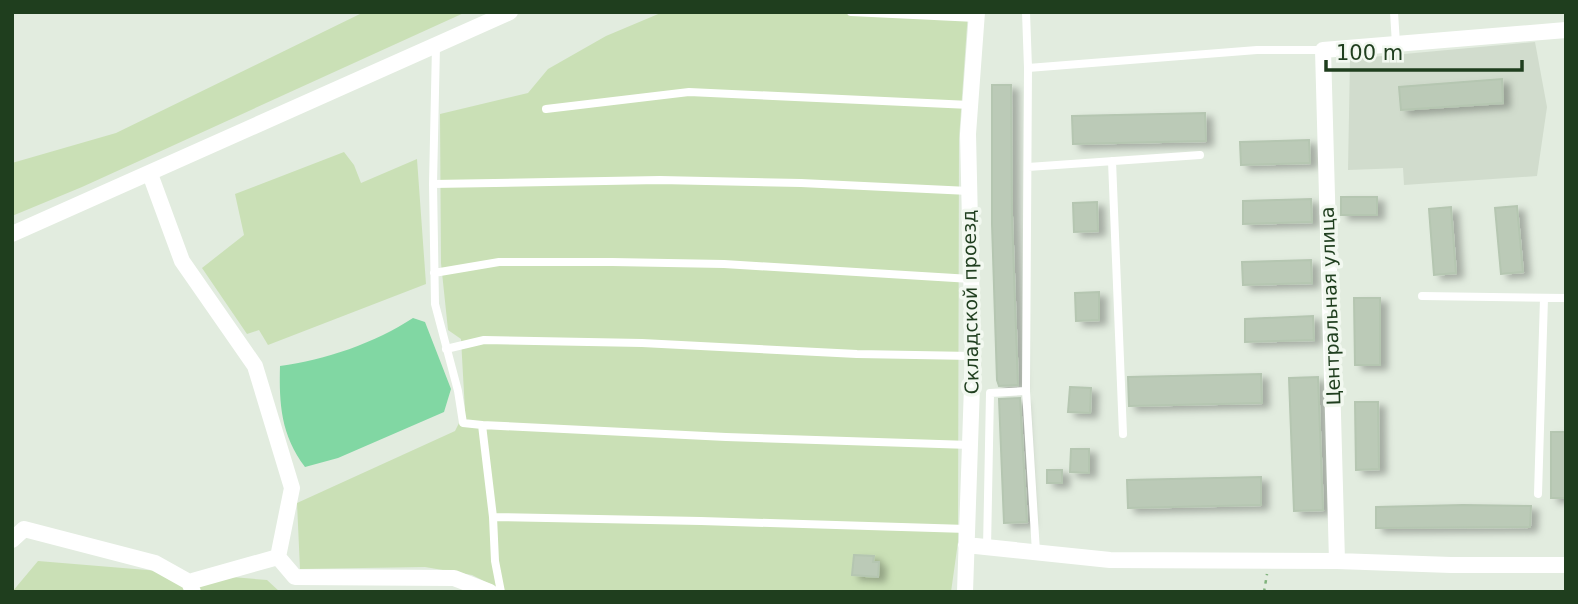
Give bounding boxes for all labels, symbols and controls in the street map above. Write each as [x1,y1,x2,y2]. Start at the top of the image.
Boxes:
scale bar [1326,28,1522,72]
text: 100 m [1336,41,1403,65]
street label: Центральная улица [1316,206,1344,406]
street label: Складской проезд [957,210,983,394]

